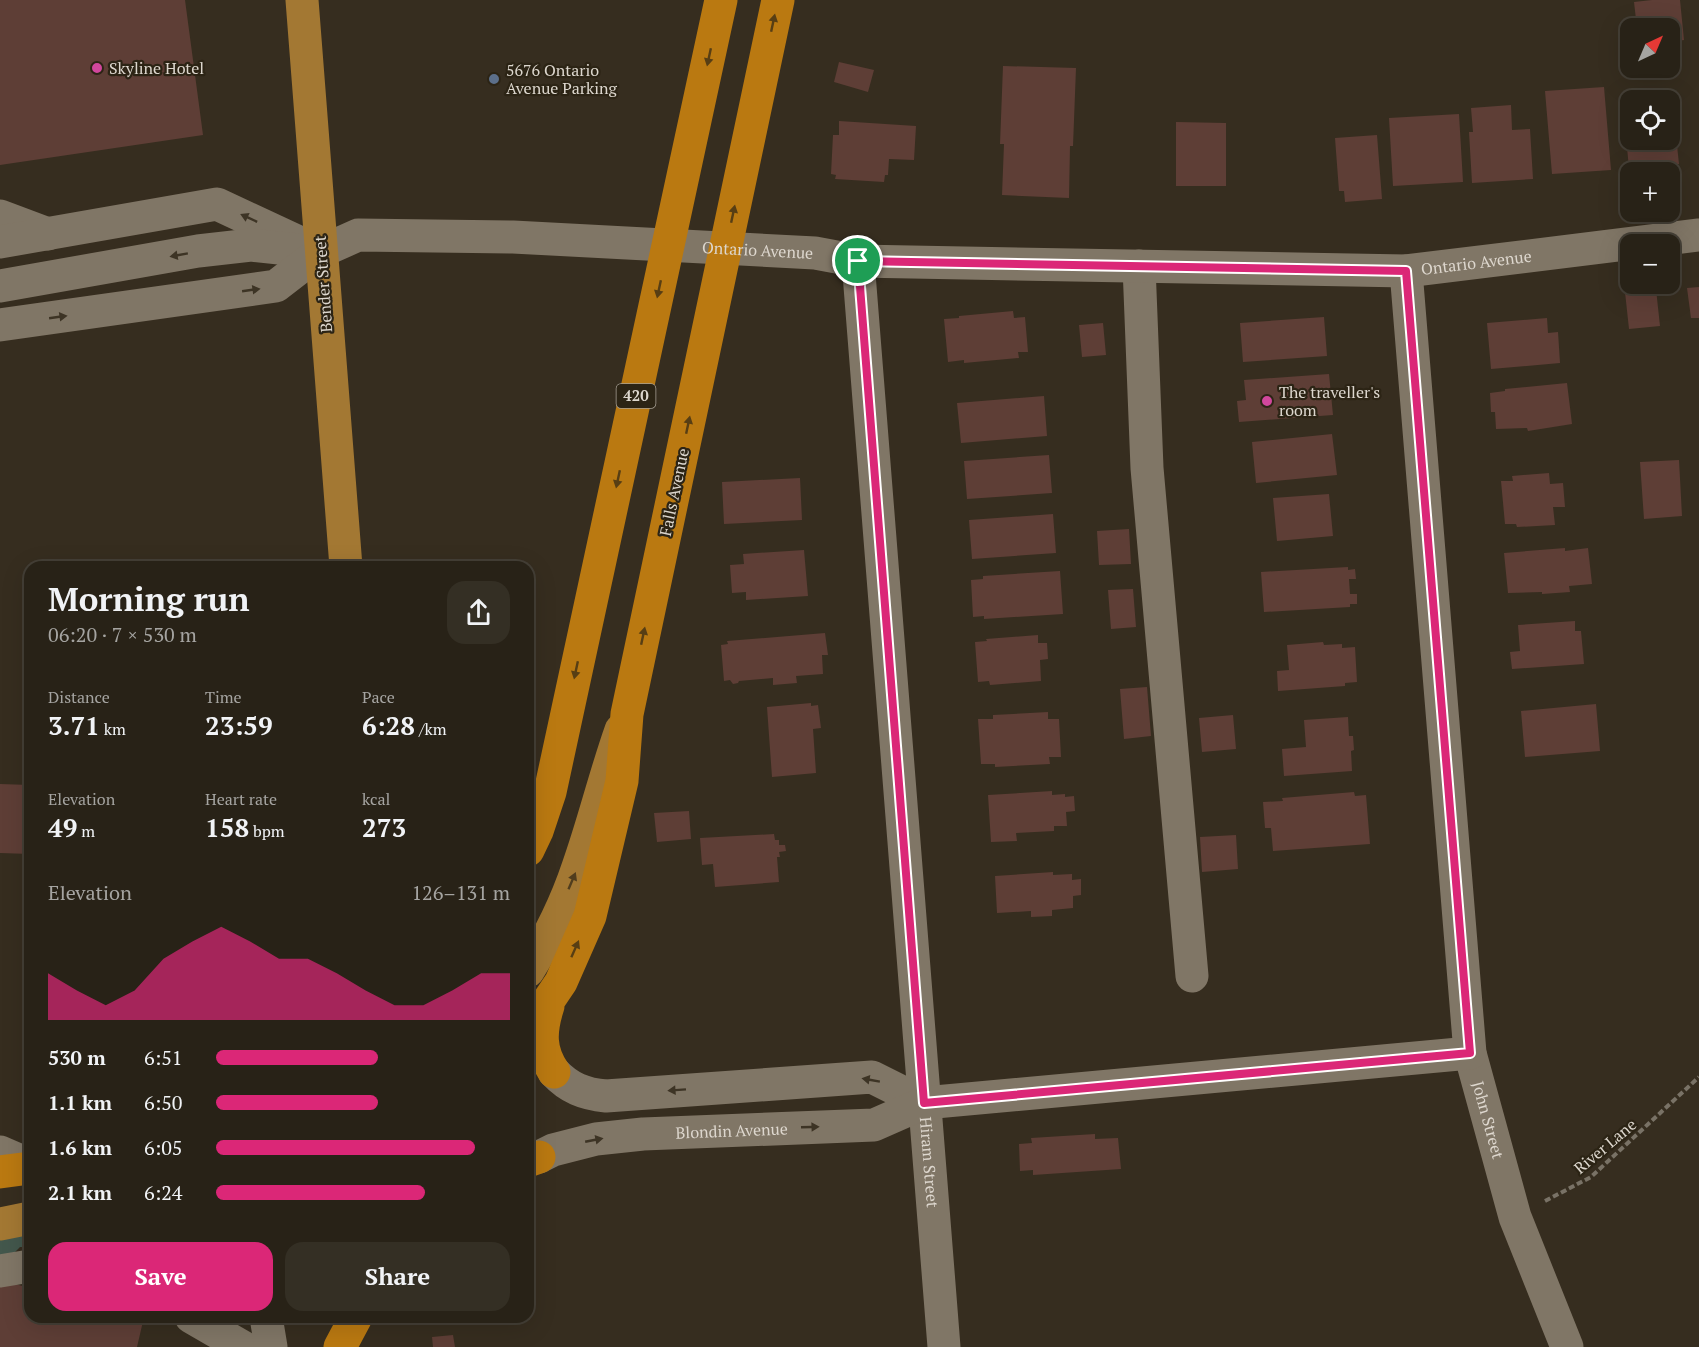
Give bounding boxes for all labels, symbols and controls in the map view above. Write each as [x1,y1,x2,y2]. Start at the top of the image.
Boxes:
one-way arrow [769,13,778,32]
north arrow [1620,18,1680,78]
map controls [1620,18,1680,294]
one-way arrow [704,48,713,67]
place label: Skyline Hotel [109,57,204,79]
place label: 5676 Ontario Avenue Parking [506,59,618,99]
marker: Skyline Hotel [90,61,104,75]
marker: 5676 Ontario Avenue Parking [487,72,501,86]
button: locate [1620,90,1680,150]
button: + [1620,162,1680,222]
one-way arrow [729,204,738,223]
one-way arrow [240,214,257,223]
button: − [1620,234,1680,294]
street label: Bender Street [309,235,337,333]
pin [832,235,883,286]
street label: Ontario Avenue [702,236,814,264]
icon: arrive [841,244,874,277]
street label: Ontario Avenue [1420,245,1533,280]
one-way arrow [169,250,188,259]
one-way arrow [654,280,663,299]
one-way arrow [242,285,261,294]
one-way arrow [49,313,68,322]
place label: The traveller's room [1279,381,1380,421]
road number: 420 [616,384,656,408]
marker: The traveller's room [1260,394,1274,408]
one-way arrow [684,415,693,434]
street label: Falls Avenue [654,446,694,538]
one-way arrow [612,470,622,489]
text: Morning run [48,577,250,620]
button: share [447,581,510,644]
text: 06:20 · 7 × 530 m [48,621,197,648]
one-way arrow [639,627,649,646]
one-way arrow [571,661,580,680]
text: Distance [48,686,110,708]
text: Time [205,686,242,708]
text: Pace [362,686,395,708]
text: 3.71 [48,708,100,742]
text: 23:59 [205,708,273,742]
text: 6:28 [362,708,415,742]
text: km [100,718,126,740]
text: /km [415,718,446,740]
text: Elevation [48,788,115,810]
text: Heart rate [205,788,277,810]
text: kcal [362,788,390,810]
text: 49 [48,810,77,844]
text: 158 [205,810,249,844]
text: 273 [362,810,406,844]
text: m [77,820,95,842]
text: bpm [249,820,285,842]
one-way arrow [568,873,577,890]
text: Elevation [48,879,132,906]
text: 126–131 m [411,879,510,906]
one-way arrow [571,941,580,958]
text: 530 m [48,1044,106,1071]
text: 6:51 [144,1044,183,1071]
one-way arrow [861,1075,880,1084]
street label: John Street [1467,1078,1510,1161]
one-way arrow [667,1085,686,1095]
text: 1.1 km [48,1089,112,1116]
text: 6:50 [144,1089,183,1116]
street label: River Lane [1569,1113,1641,1179]
street label: Hiram Street [915,1116,944,1209]
street label: Blondin Avenue [675,1117,788,1144]
one-way arrow [800,1123,819,1132]
text: 1.6 km [48,1134,112,1161]
text: 6:05 [144,1134,183,1161]
one-way arrow [585,1135,604,1144]
text: 2.1 km [48,1179,112,1206]
text: 6:24 [144,1179,183,1206]
button: Save [48,1242,273,1311]
button: Share [285,1242,510,1311]

